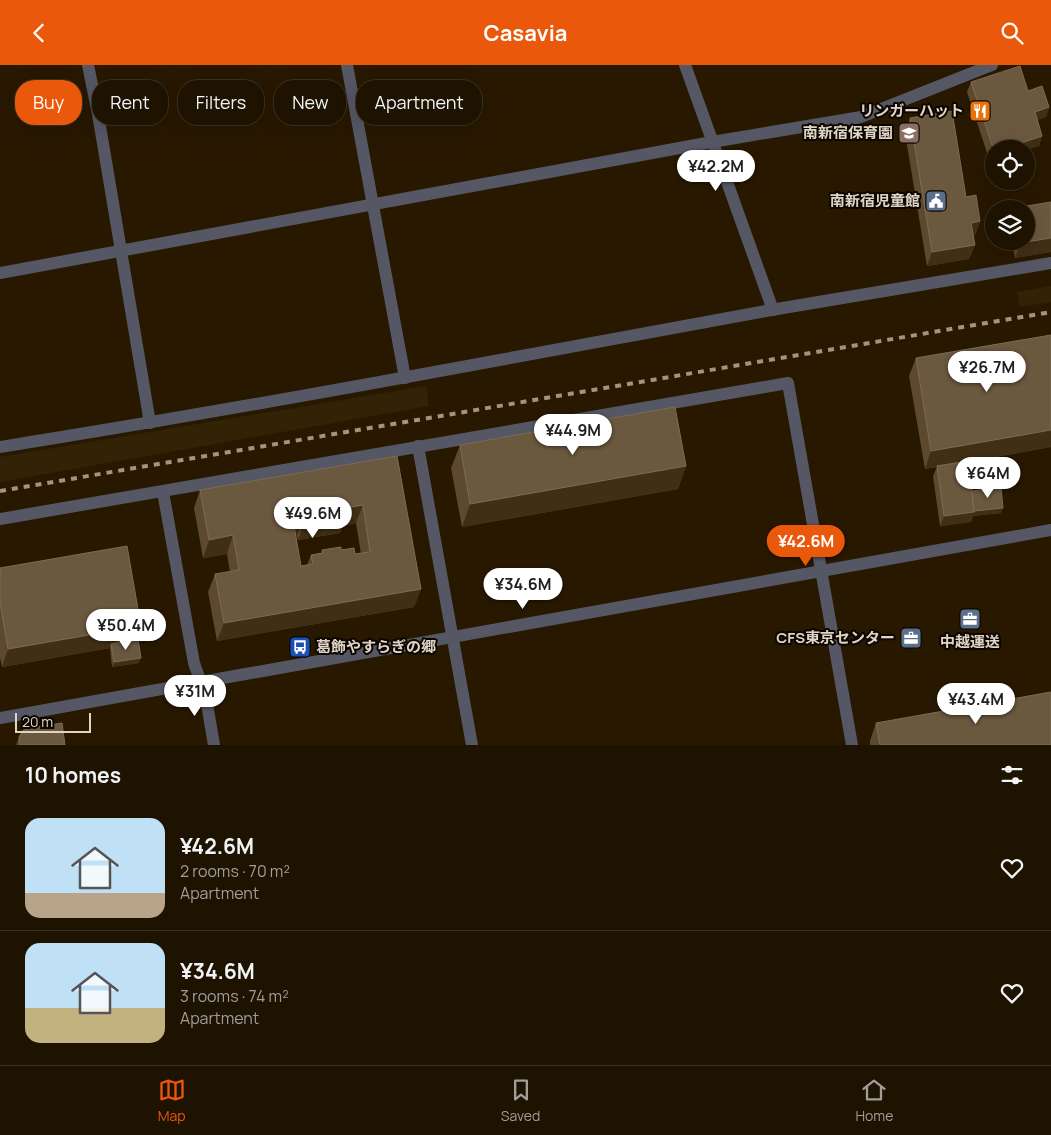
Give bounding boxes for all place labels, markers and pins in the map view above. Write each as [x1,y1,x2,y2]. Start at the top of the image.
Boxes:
restaurant icon: リンガーハット [968,99,992,123]
place label: リンガーハット [859,100,964,121]
school or university icon: 南新宿保育園 [897,121,921,145]
place label: 南新宿保育園 [803,122,893,143]
pin: ¥42.2M [675,149,757,192]
public building icon: 南新宿児童館 [924,189,948,213]
place label: 南新宿児童館 [830,190,920,211]
pin: ¥26.7M [946,351,1028,393]
pin: ¥44.9M [532,413,614,456]
pin: ¥64M [958,457,1018,499]
pin: ¥49.6M [272,497,354,539]
pin: ¥42.6M [765,525,847,567]
pin: ¥34.6M [482,567,564,610]
office icon: 中越運送 [958,607,982,631]
pin: ¥50.4M [85,609,167,651]
office icon: CFS東京センター [899,626,923,650]
place label: CFS東京センター [776,627,895,648]
place label: 中越運送 [940,631,1000,652]
bus stop icon: 葛飾やすらぎの郷 [288,635,312,659]
place label: 葛飾やすらぎの郷 [316,636,436,657]
pin: ¥31M [165,675,225,717]
pin: ¥43.4M [935,683,1017,725]

